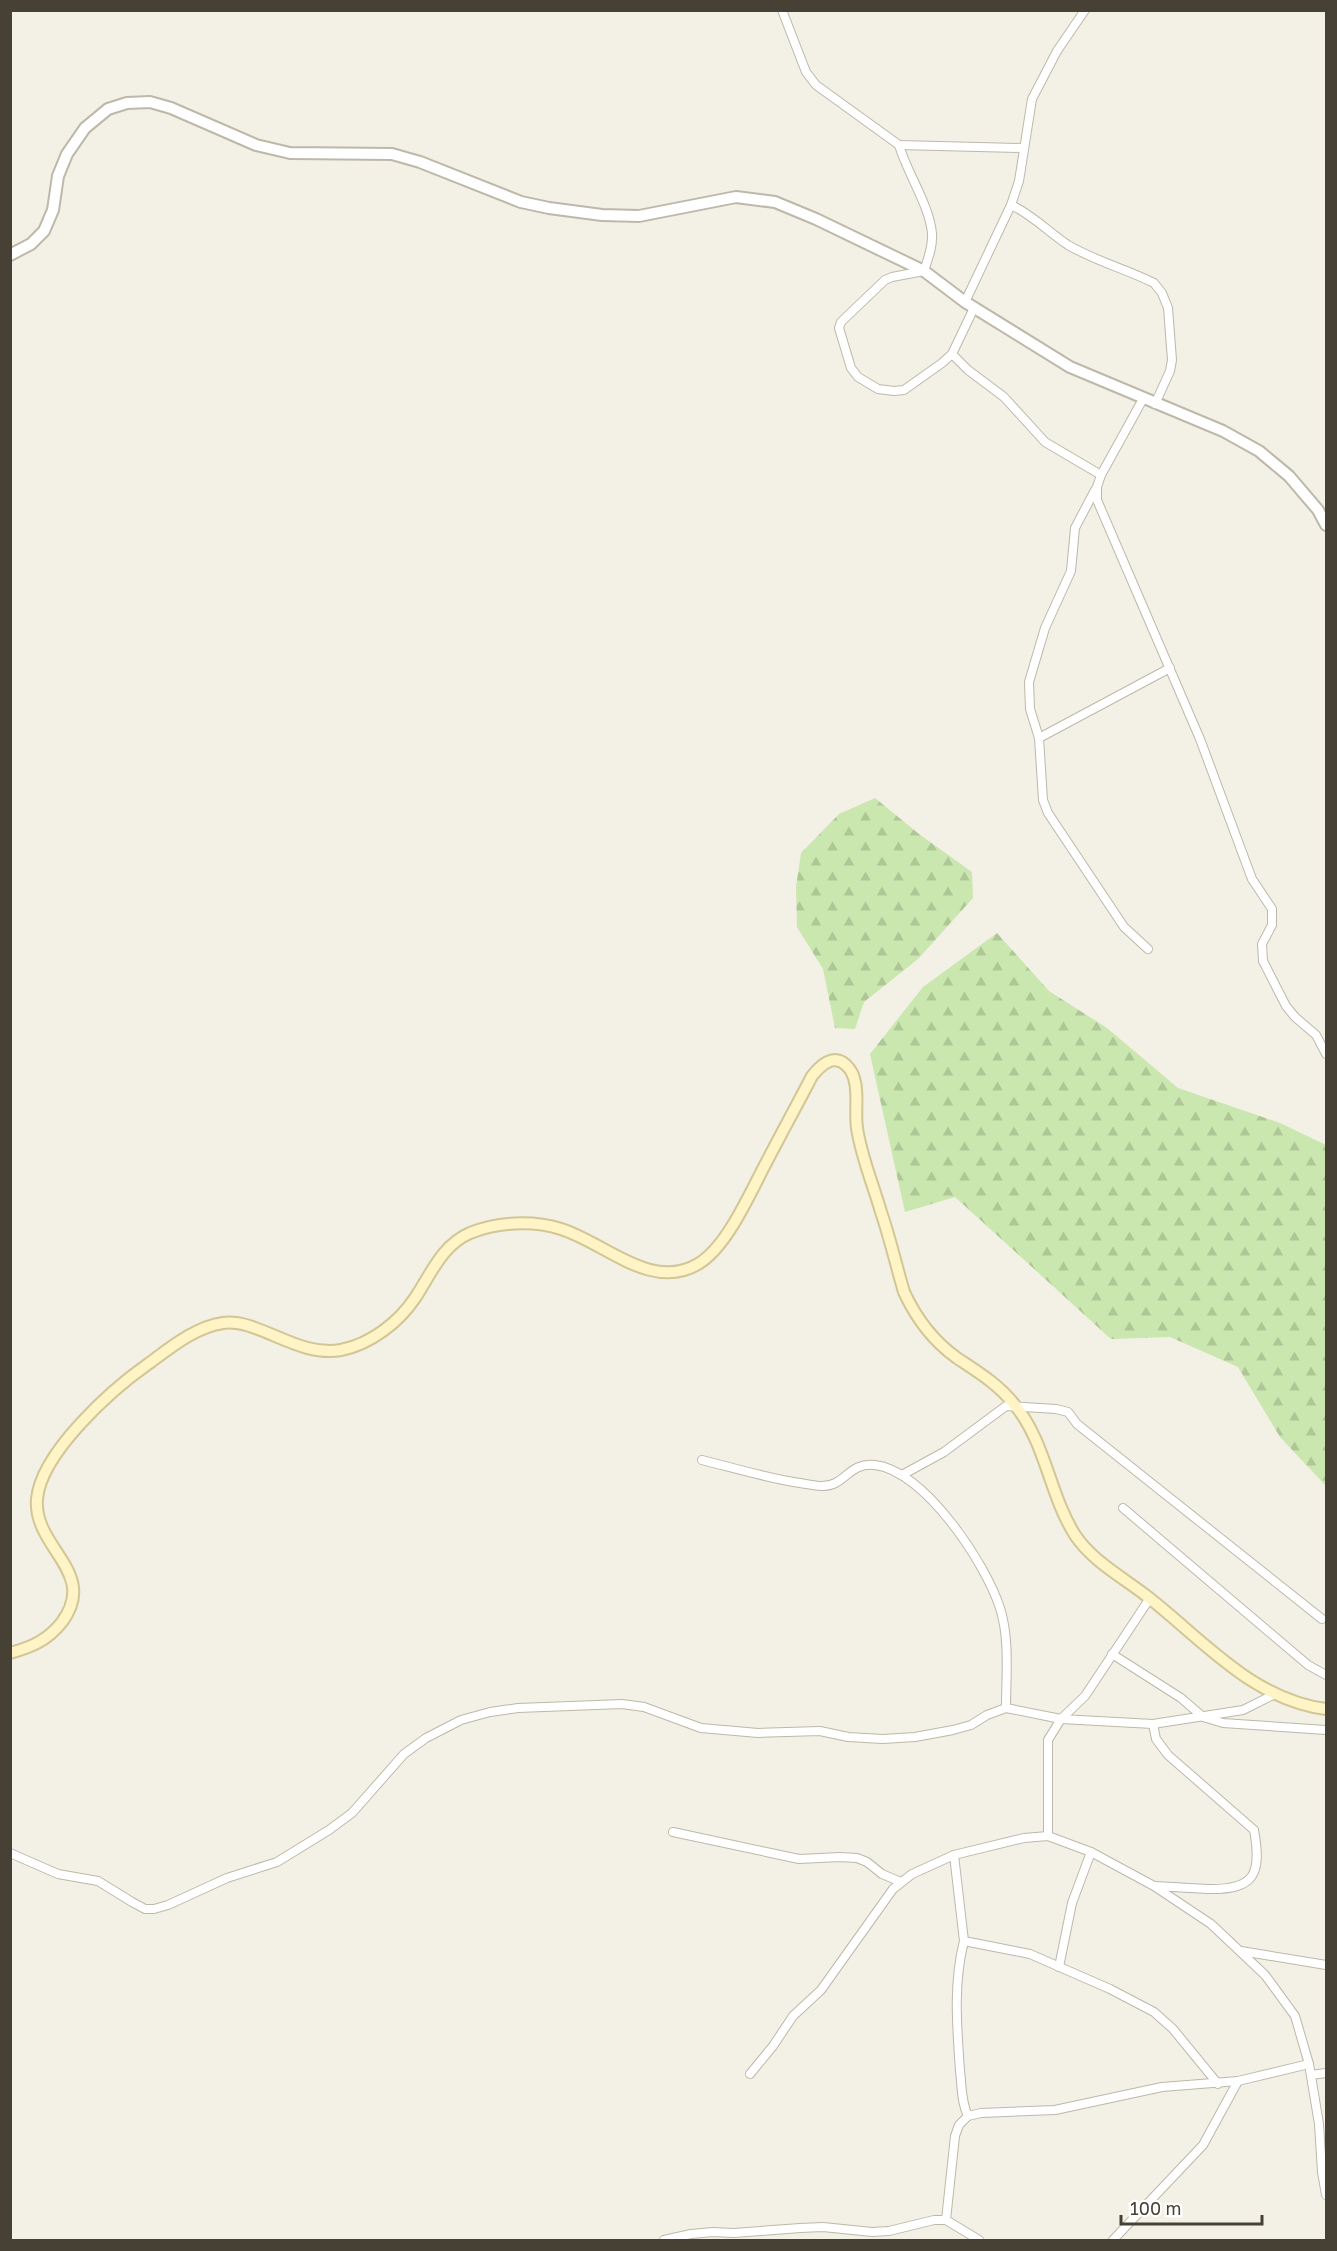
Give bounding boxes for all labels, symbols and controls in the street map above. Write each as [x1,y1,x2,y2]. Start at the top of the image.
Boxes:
scale bar [1121,2188,1262,2226]
text: 100 m [1130,2197,1181,2219]

